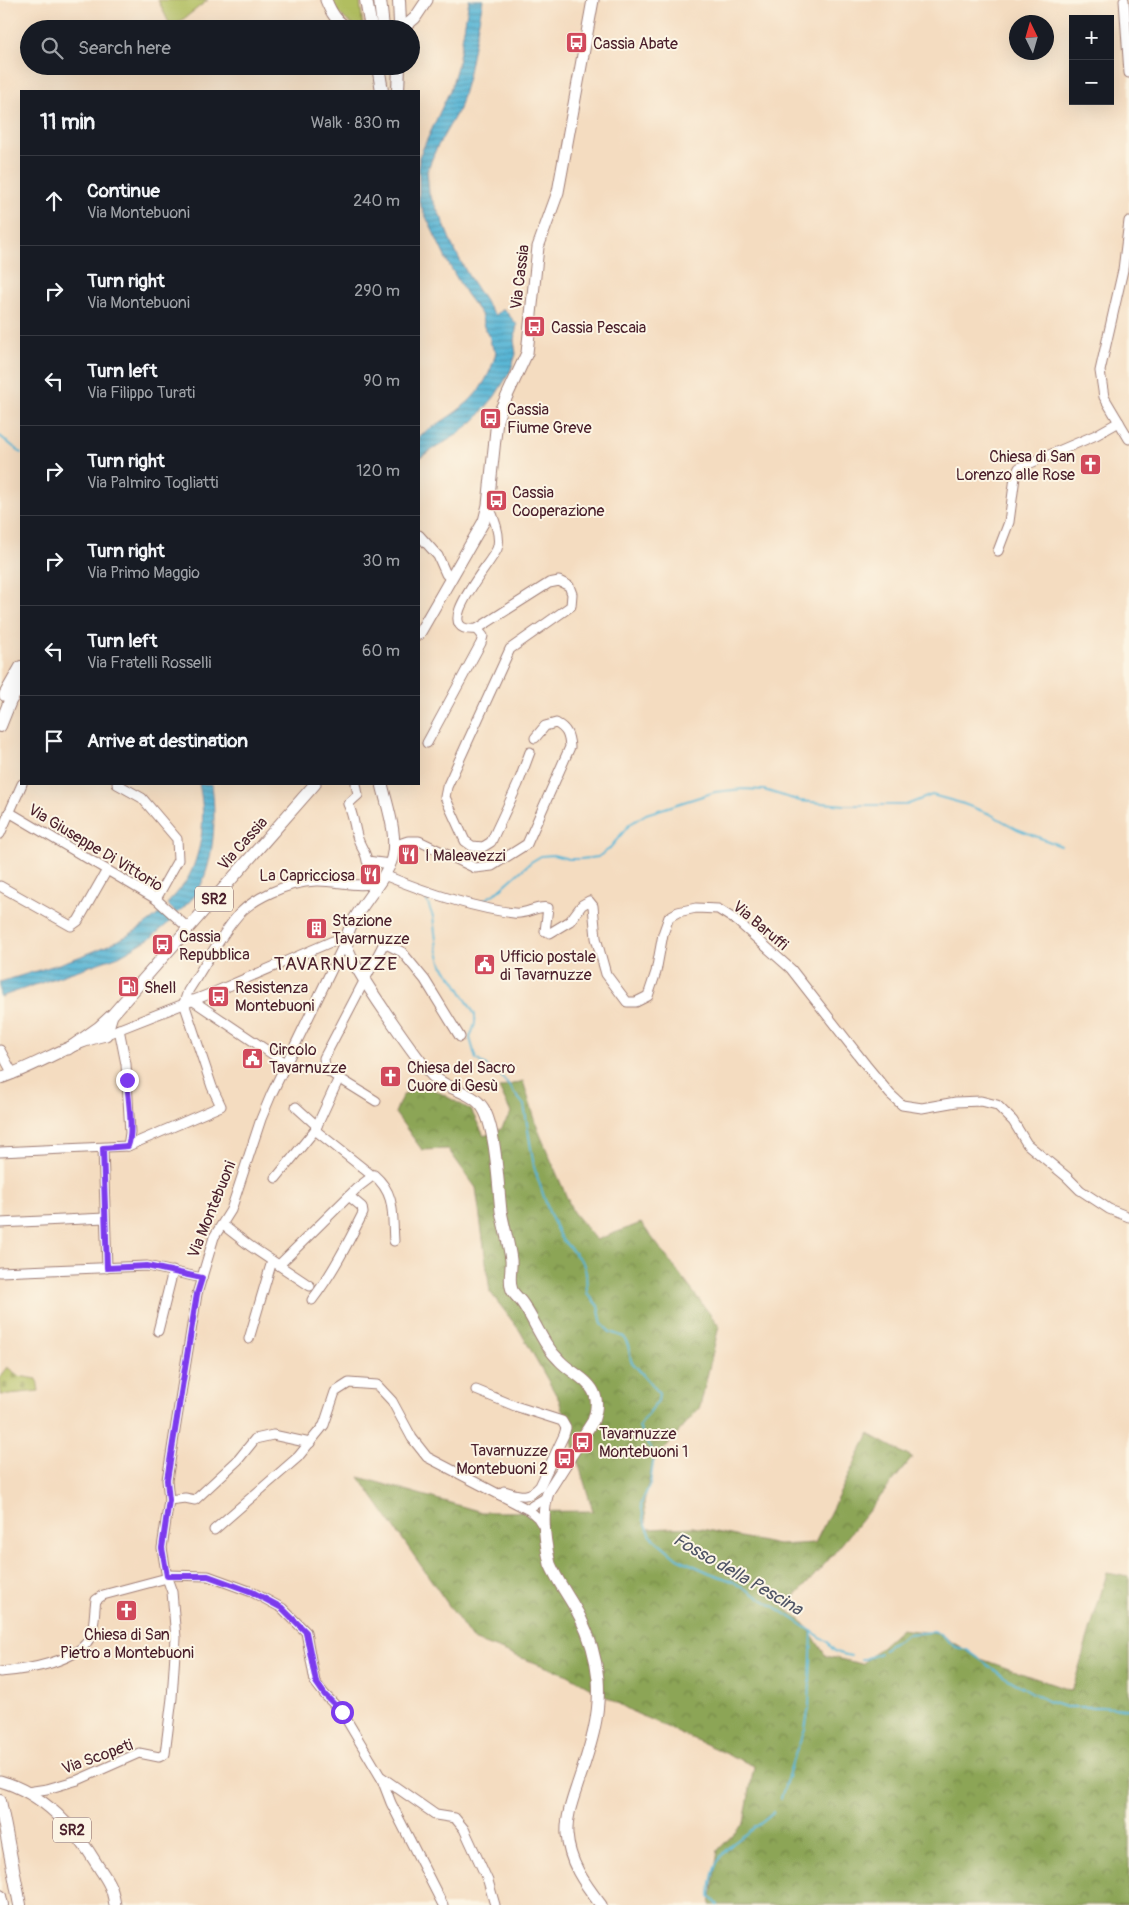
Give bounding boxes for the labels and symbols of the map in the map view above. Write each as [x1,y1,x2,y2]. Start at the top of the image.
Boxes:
north arrow [1009,15,1054,60]
bus stop icon: Cassia Abate [565,31,589,55]
place label: Cassia Abate [593,34,678,54]
street label: Via Cassia [506,244,534,311]
bus stop icon: Cassia Pescaia [523,315,547,339]
place label: Cassia Pescaia [551,318,646,338]
place label: Cassia Fiume Greve [507,400,592,438]
bus stop icon: Cassia Fiume Greve [479,406,503,430]
place label: Chiesa di San Lorenzo alle Rose [956,447,1075,485]
church icon: Chiesa di San Lorenzo alle Rose [1079,453,1103,477]
place label: Cassia Cooperazione [512,483,604,521]
bus stop icon: Cassia Cooperazione [484,489,508,513]
street label: Via Giuseppe Di Vittorio [24,800,167,896]
street label: Via Cassia [213,813,272,875]
restaurant icon: I Maleavezzi [397,843,421,867]
place label: I Maleavezzi [425,846,506,866]
restaurant icon: La Capricciosa [359,863,383,887]
place label: La Capricciosa [259,866,355,886]
road number: SR2 [195,886,233,912]
street label: Via Baruffi [728,897,792,955]
place label: Stazione Tavarnuzze [332,911,409,949]
building icon: Stazione Tavarnuzze [304,917,328,941]
place label: Cassia Repubblica [179,927,250,965]
bus stop icon: Cassia Repubblica [151,933,175,957]
place label: Ufficio postale di Tavarnuzze [500,947,596,985]
district label: TAVARNUZZE [274,952,398,976]
public building icon: Ufficio postale di Tavarnuzze [472,953,496,977]
fuel station icon: Shell [116,975,140,999]
place label: Shell [144,978,176,998]
place label: Resistenza Montebuoni [235,978,315,1016]
bus stop icon: Resistenza Montebuoni [207,984,231,1008]
place label: Circolo Tavarnuzze [269,1040,346,1078]
public building icon: Circolo Tavarnuzze [241,1046,265,1070]
place label: Chiesa del Sacro Cuore di Gesù [407,1058,516,1096]
church icon: Chiesa del Sacro Cuore di Gesù [379,1064,403,1088]
route end [116,1069,139,1092]
street label: Via Montebuoni [183,1158,241,1261]
place label: Tavarnuzze Montebuoni 1 [599,1424,688,1462]
bus stop icon: Tavarnuzze Montebuoni 1 [571,1430,595,1454]
place label: Tavarnuzze Montebuoni 2 [456,1441,548,1479]
bus stop icon: Tavarnuzze Montebuoni 2 [552,1447,576,1471]
water label: Fosso della Pescina [669,1528,808,1622]
church icon: Chiesa di San Pietro a Montebuoni [115,1598,139,1622]
place label: Chiesa di San Pietro a Montebuoni [60,1625,194,1663]
route start [331,1701,354,1724]
street label: Via Scopeti [59,1735,136,1779]
road number: SR2 [53,1818,91,1842]

